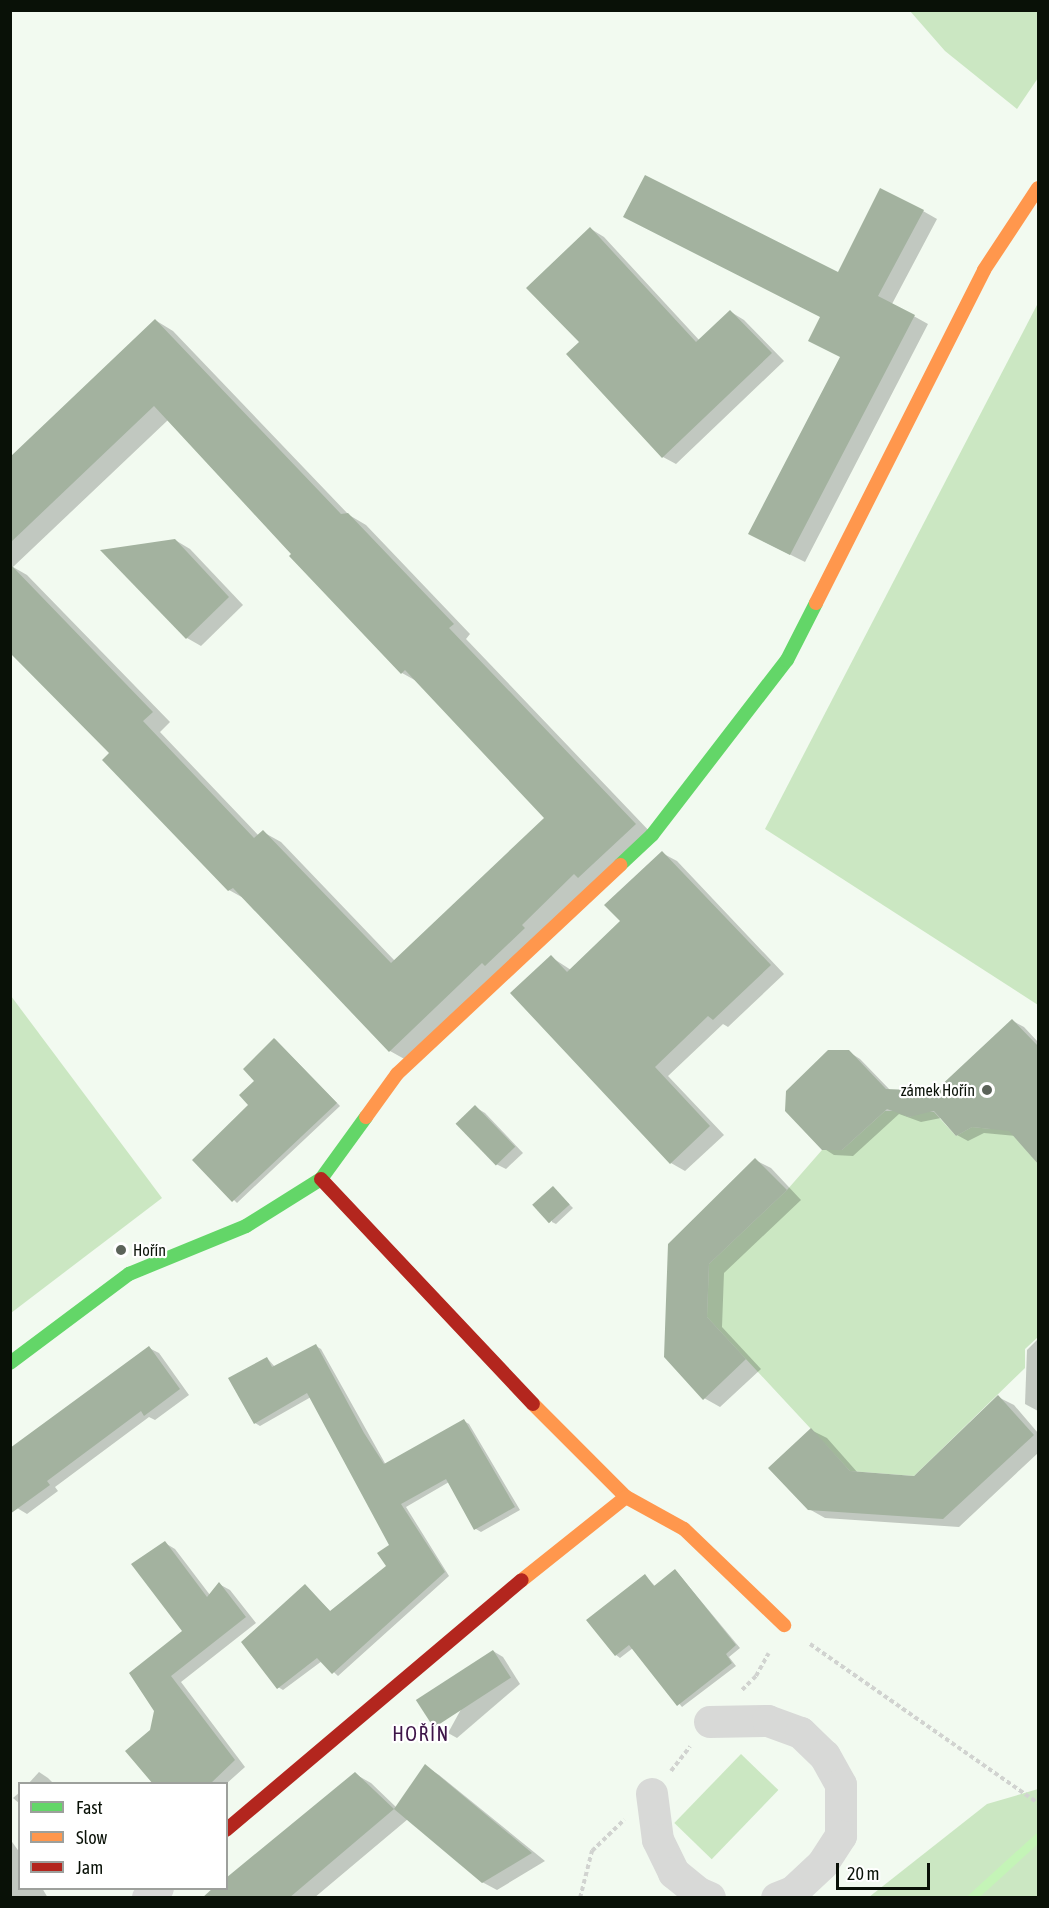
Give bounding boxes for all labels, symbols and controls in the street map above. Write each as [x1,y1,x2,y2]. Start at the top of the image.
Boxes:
place label: zámek Hořín [901,1080,975,1100]
marker: zámek Hořín [980,1083,994,1097]
place label: Hořín [133,1240,166,1260]
marker: Hořín [114,1243,128,1257]
district label: HOŘÍN [392,1721,450,1745]
legend [18,1782,228,1890]
text: Fast [76,1797,103,1818]
text: Slow [76,1827,107,1848]
scale bar [839,1851,934,1889]
text: Jam [76,1857,103,1878]
text: 20 m [847,1863,879,1884]

